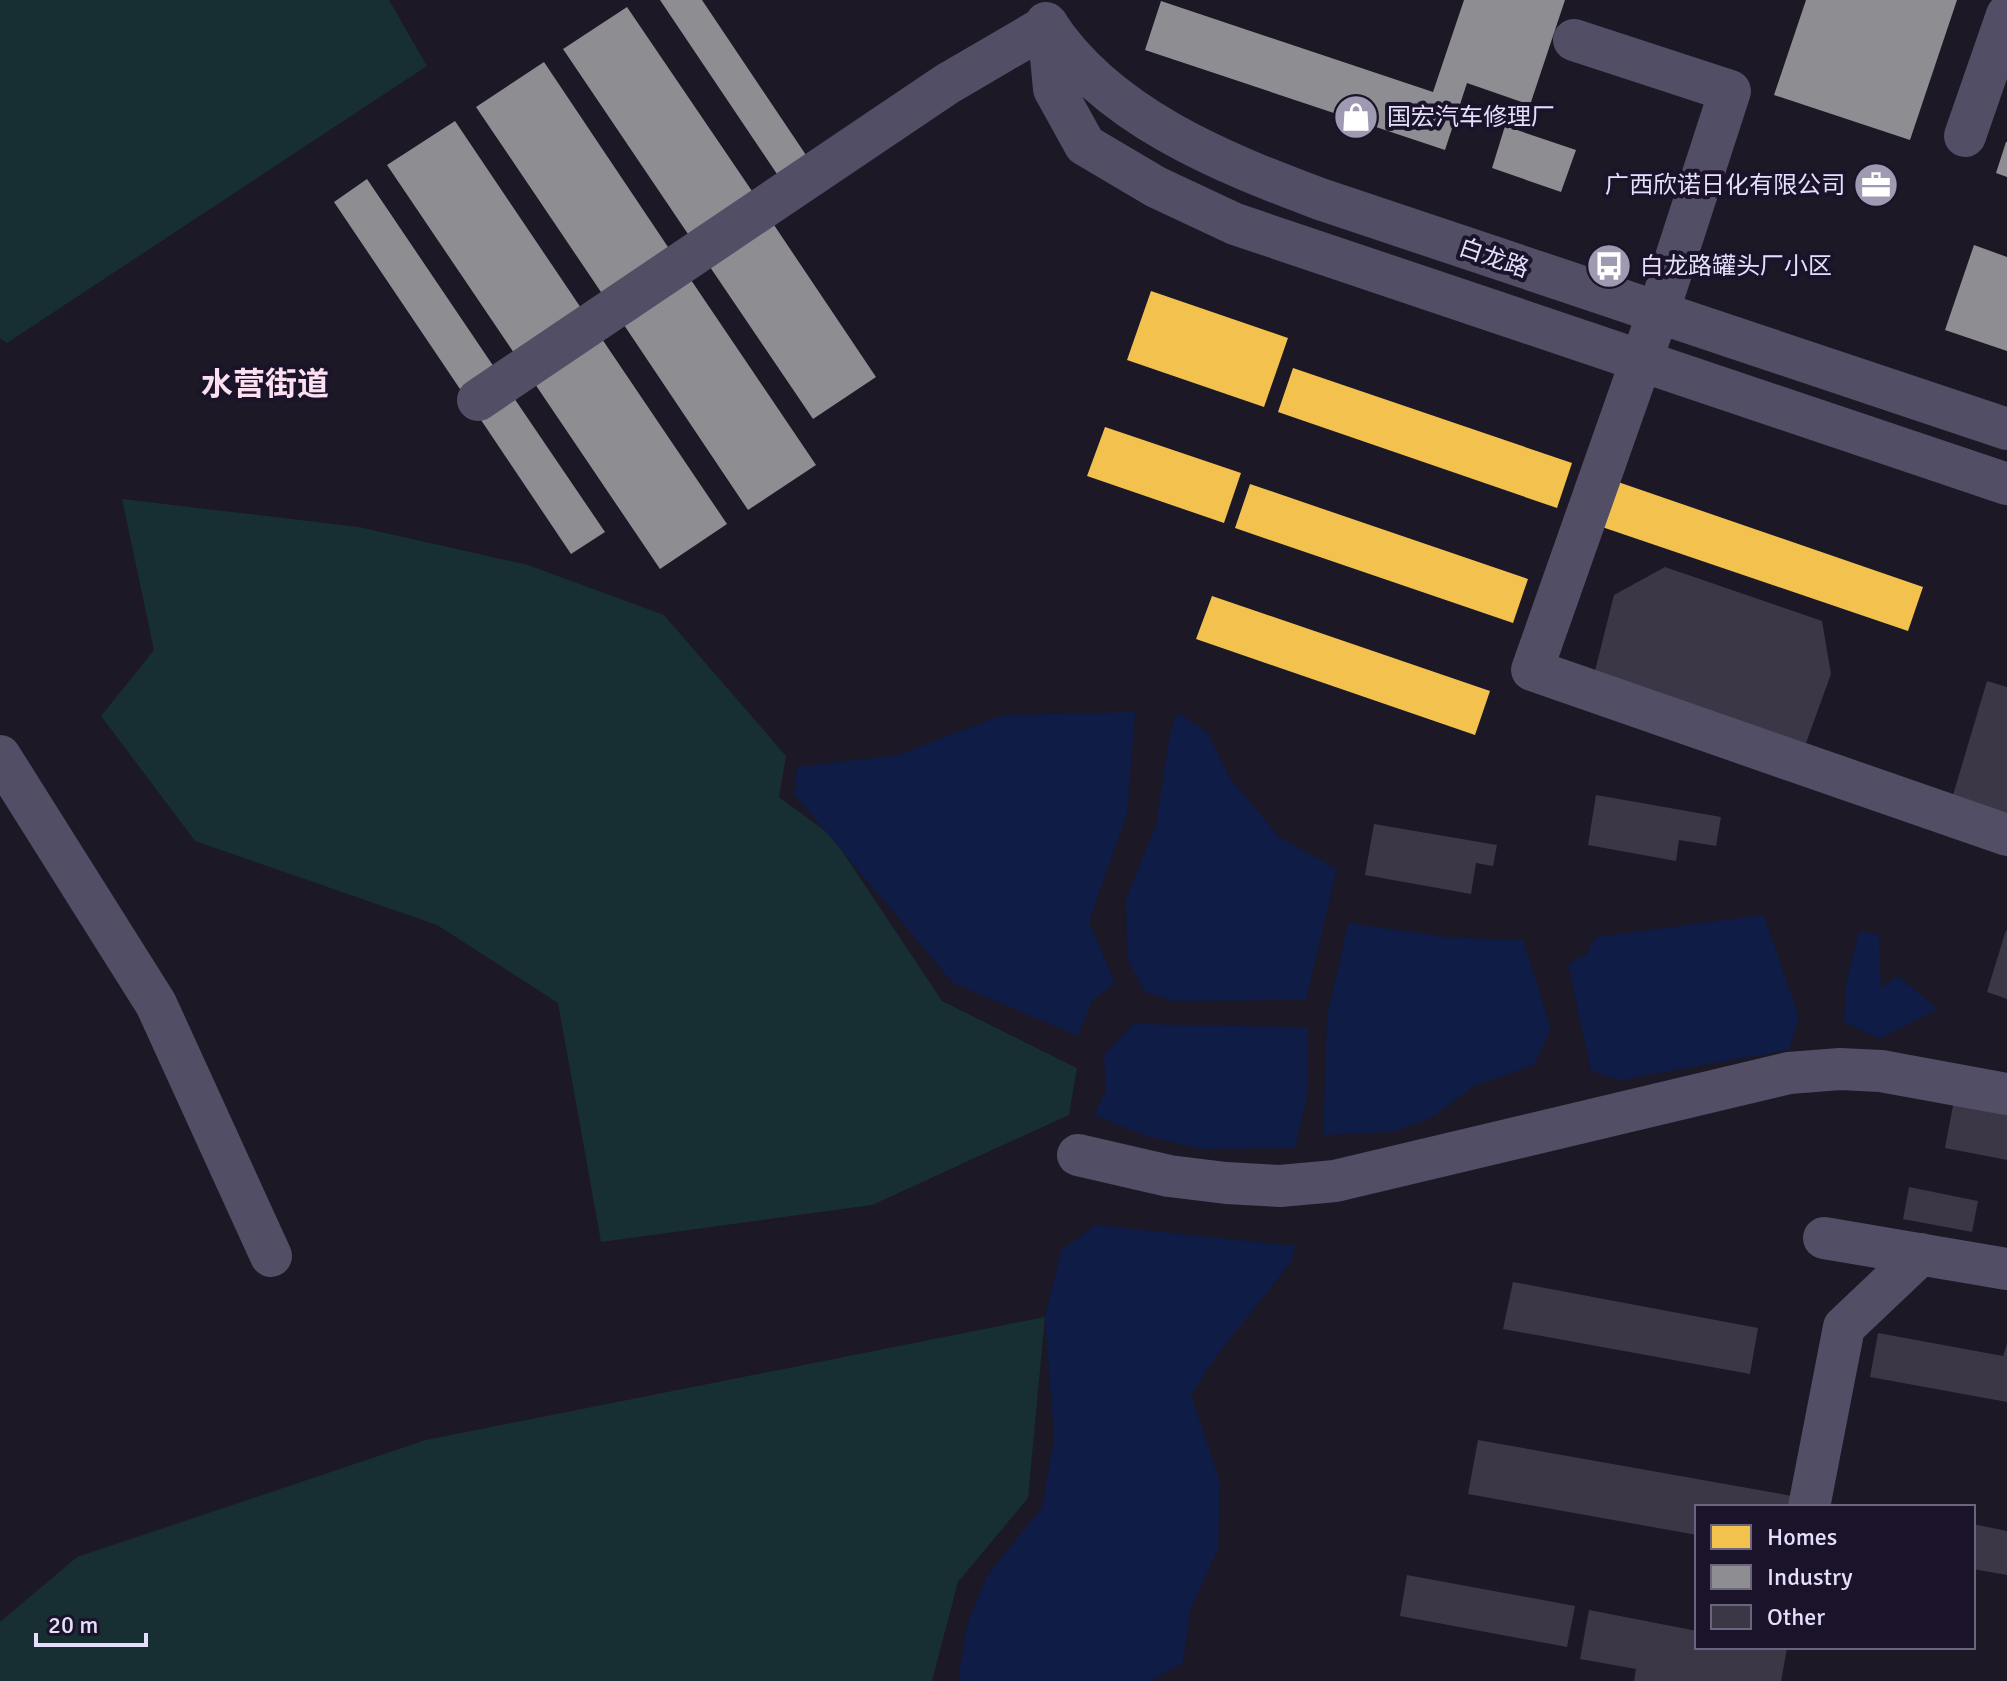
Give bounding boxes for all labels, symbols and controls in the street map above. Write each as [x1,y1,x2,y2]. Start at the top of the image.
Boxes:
shop icon: 国宏汽车修理厂 [1332,93,1380,141]
place label: 国宏汽车修理厂 [1387,102,1555,132]
office icon: 广西欣诺日化有限公司 [1852,161,1900,209]
place label: 广西欣诺日化有限公司 [1605,170,1845,200]
street label: 白龙路 [1455,232,1533,284]
bus stop icon: 白龙路罐头厂小区 [1585,242,1633,290]
place label: 白龙路罐头厂小区 [1640,251,1832,281]
district label: 水营街道 [201,365,329,404]
legend [1695,1505,1975,1649]
text: Homes [1767,1522,1837,1552]
text: Industry [1767,1562,1853,1592]
scale bar [36,1597,146,1647]
text: Other [1767,1602,1825,1632]
text: 20 m [48,1610,98,1640]

